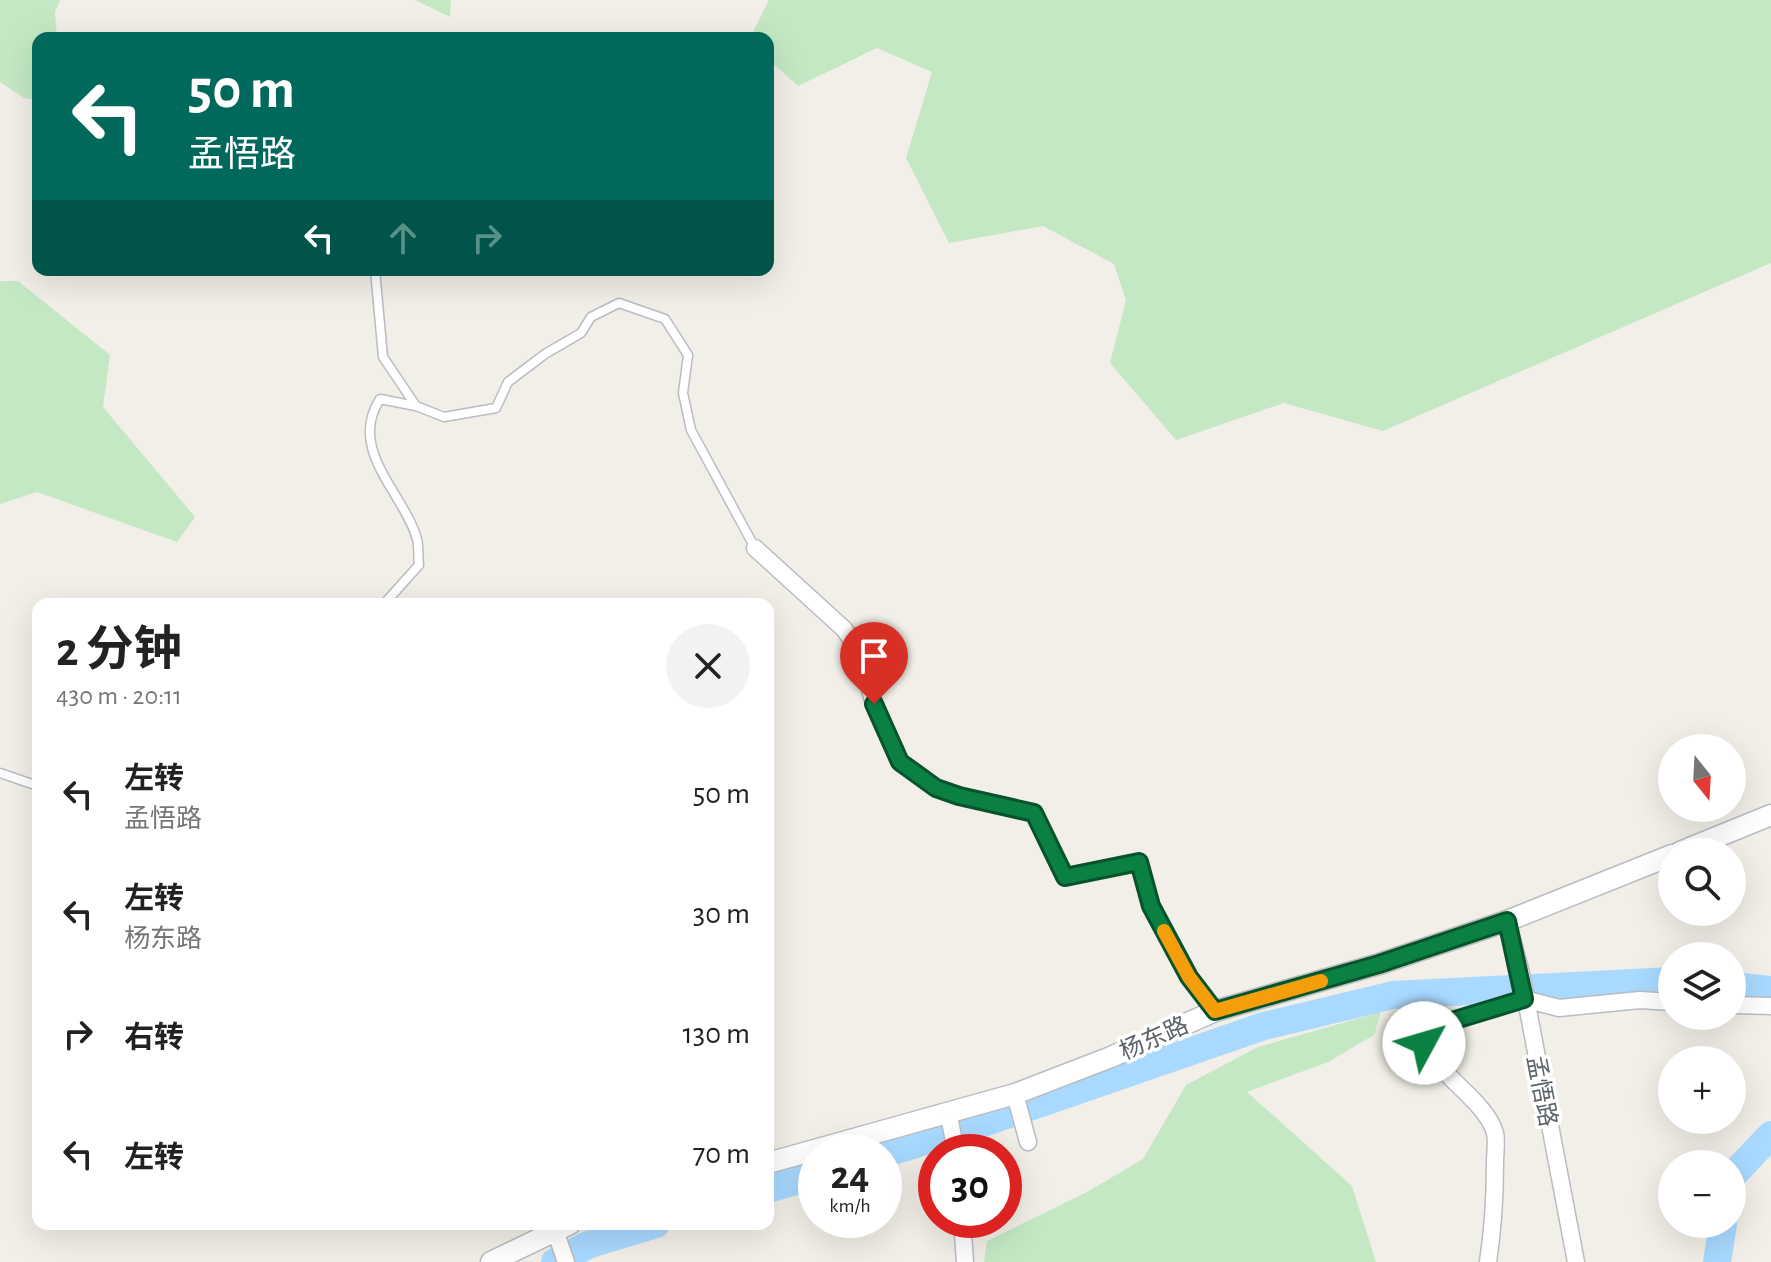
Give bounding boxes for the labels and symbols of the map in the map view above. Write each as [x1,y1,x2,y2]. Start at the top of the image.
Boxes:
pin [840,622,908,704]
north arrow [1658,734,1746,822]
position arrow [1382,1001,1466,1085]
street label: 杨东路 [1116,1011,1192,1065]
street label: 孟悟路 [1522,1053,1562,1129]
speed limit sign: 30 [918,1134,1022,1238]

